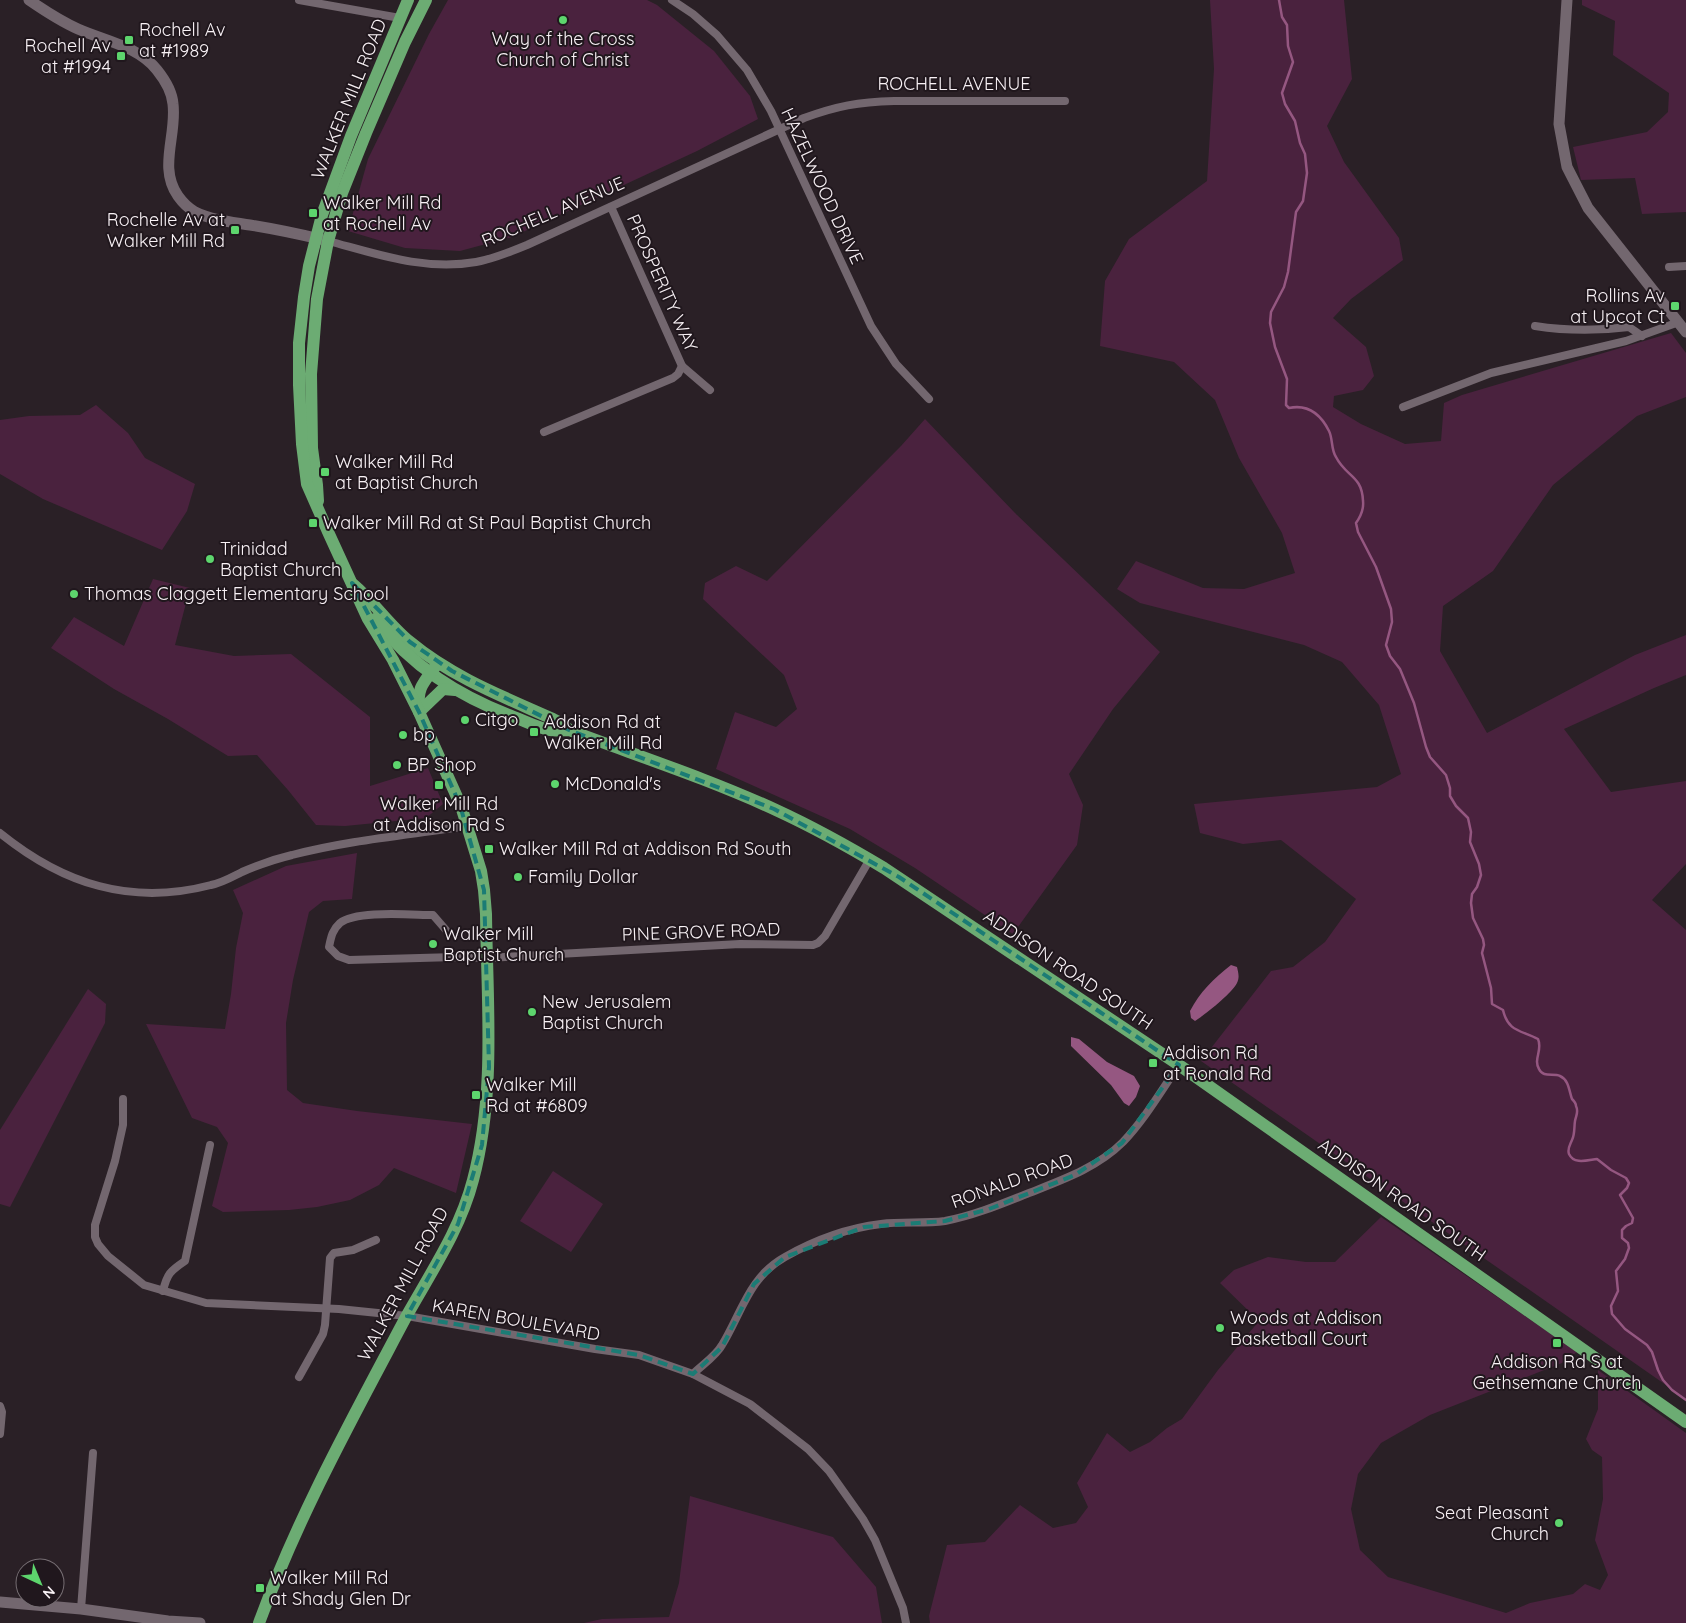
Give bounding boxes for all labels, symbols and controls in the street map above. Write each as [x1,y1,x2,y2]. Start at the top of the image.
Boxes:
marker: Way of the Cross Church of Christ [557,14,569,26]
street label: WALKER MILL ROAD [306,15,391,182]
place label: Rochell Av at #1989 [139,18,225,62]
place label: Way of the Cross Church of Christ [492,27,635,71]
place label: Rochell Av at #1994 [25,34,111,78]
marker: Rochell Av at #1989 [123,34,135,46]
marker: Rochell Av at #1994 [115,50,127,62]
street label: ROCHELL AVENUE [877,72,1031,95]
street label: HAZELWOOD DRIVE [776,104,869,268]
street label: ROCHELL AVENUE [478,171,628,252]
place label: Walker Mill Rd at Rochell Av [323,191,441,235]
marker: Walker Mill Rd at Rochell Av [307,207,319,219]
place label: Rochelle Av at Walker Mill Rd [107,208,225,252]
street label: PROSPERITY WAY [622,211,703,355]
marker: Rochelle Av at Walker Mill Rd [229,224,241,236]
place label: Rollins Av at Upcot Ct [1570,284,1665,328]
marker: Rollins Av at Upcot Ct [1669,300,1681,312]
place label: Walker Mill Rd at Baptist Church [335,450,478,494]
marker: Walker Mill Rd at Baptist Church [319,466,331,478]
place label: Walker Mill Rd at St Paul Baptist Church [323,511,651,534]
marker: Walker Mill Rd at St Paul Baptist Church [307,517,319,529]
place label: Trinidad Baptist Church [220,537,341,581]
marker: Trinidad Baptist Church [204,553,216,565]
place label: Thomas Claggett Elementary School [84,582,389,605]
marker: Thomas Claggett Elementary School [68,588,80,600]
place label: Citgo [475,708,518,731]
place label: Addison Rd at Walker Mill Rd [544,710,662,754]
marker: Citgo [459,714,471,726]
place label: bp [413,723,435,746]
marker: Addison Rd at Walker Mill Rd [528,726,540,738]
marker: bp [397,729,409,741]
place label: BP Shop [407,753,477,776]
marker: BP Shop [391,759,403,771]
place label: McDonald's [565,772,661,795]
marker: McDonald's [549,778,561,790]
marker: Walker Mill Rd at Addison Rd S [433,779,445,791]
place label: Walker Mill Rd at Addison Rd S [373,792,505,836]
place label: Walker Mill Rd at Addison Rd South [499,837,791,860]
marker: Walker Mill Rd at Addison Rd South [483,843,495,855]
place label: Family Dollar [528,865,638,888]
marker: Family Dollar [512,871,524,883]
street label: ADDISON ROAD SOUTH [979,904,1157,1035]
street label: PINE GROVE ROAD [621,917,781,946]
place label: Walker Mill Baptist Church [443,922,564,966]
marker: Walker Mill Baptist Church [427,938,439,950]
place label: New Jerusalem Baptist Church [542,990,671,1034]
marker: New Jerusalem Baptist Church [526,1006,538,1018]
place label: Addison Rd at Ronald Rd [1163,1041,1272,1085]
marker: Addison Rd at Ronald Rd [1147,1057,1159,1069]
place label: Walker Mill Rd at #6809 [486,1073,588,1117]
marker: Walker Mill Rd at #6809 [470,1089,482,1101]
street label: ADDISON ROAD SOUTH [1314,1133,1491,1266]
street label: RONALD ROAD [948,1148,1076,1213]
street label: WALKER MILL ROAD [352,1203,453,1365]
street label: KAREN BOULEVARD [430,1293,602,1346]
place label: Woods at Addison Basketball Court [1230,1306,1382,1350]
marker: Woods at Addison Basketball Court [1214,1322,1226,1334]
marker: Addison Rd S at Gethsemane Church [1551,1337,1563,1349]
place label: Addison Rd S at Gethsemane Church [1473,1350,1641,1394]
place label: Seat Pleasant Church [1435,1501,1549,1545]
marker: Seat Pleasant Church [1553,1517,1565,1529]
north arrow [15,1558,65,1608]
place label: Walker Mill Rd at Shady Glen Dr [270,1566,411,1610]
text: N [39,1582,59,1602]
marker: Walker Mill Rd at Shady Glen Dr [254,1582,266,1594]

